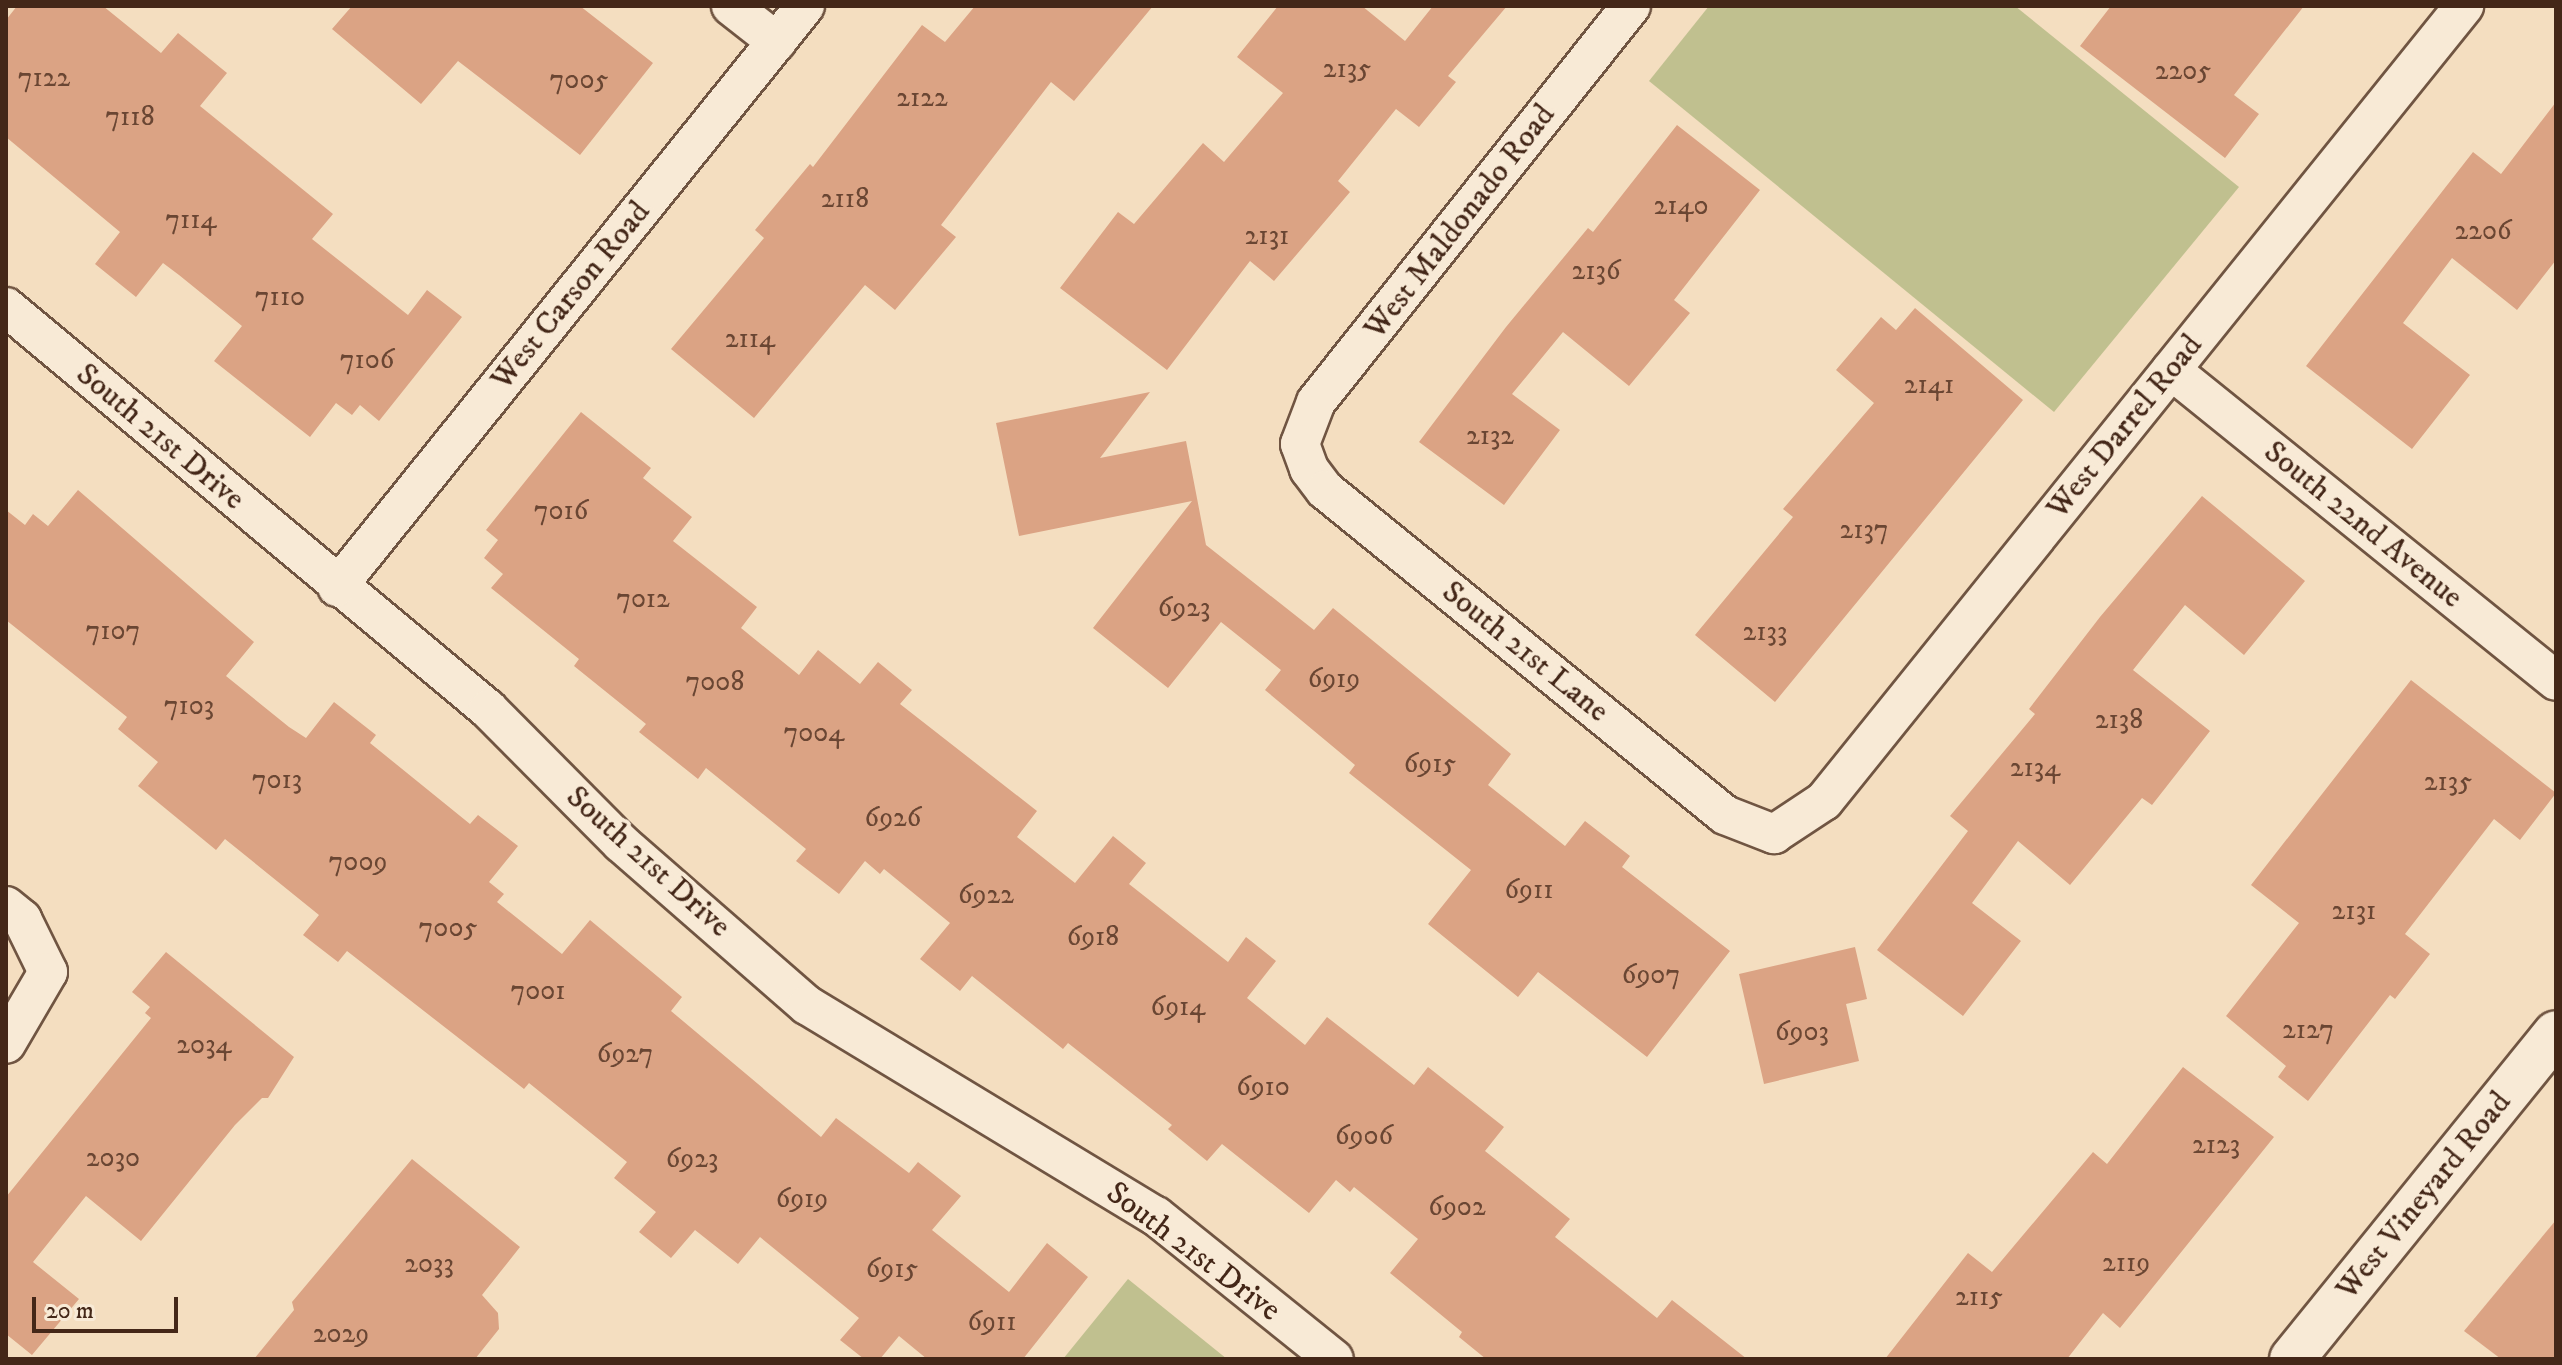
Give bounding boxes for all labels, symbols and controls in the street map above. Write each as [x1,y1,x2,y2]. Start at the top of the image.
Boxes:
house number: 2135 [1323,52,1371,86]
house number: 2205 [2155,54,2211,88]
house number: 7122 [18,61,70,95]
house number: 7005 [550,63,608,97]
house number: 2122 [896,81,948,115]
street label: West Maldonado Road [1356,97,1564,347]
house number: 7118 [105,100,155,134]
house number: 2118 [821,182,869,216]
house number: 2140 [1653,189,1709,223]
street label: West Carson Road [483,194,659,398]
house number: 7114 [165,203,217,237]
house number: 2206 [2454,214,2512,248]
house number: 2131 [1245,219,1289,253]
house number: 2136 [1571,254,1621,288]
house number: 7110 [255,280,305,314]
house number: 2114 [725,322,775,356]
street label: West Darrel Road [2039,327,2211,527]
house number: 7106 [340,343,394,377]
street label: South 21st Drive [68,355,252,519]
house number: 2141 [1904,368,1954,402]
house number: 2132 [1466,419,1514,453]
street label: South 22nd Avenue [2256,433,2470,617]
house number: 7016 [534,494,588,528]
house number: 2137 [1839,513,1889,547]
street label: South 21st Lane [1434,573,1616,731]
house number: 7012 [616,582,670,616]
house number: 6923 [1158,591,1210,625]
house number: 7107 [86,614,140,648]
house number: 2133 [1743,615,1787,649]
house number: 6919 [1308,662,1360,696]
house number: 7008 [686,665,744,699]
house number: 7103 [164,689,214,723]
house number: 2138 [2095,703,2143,737]
house number: 7004 [784,716,844,750]
house number: 6915 [1404,747,1456,781]
house number: 2134 [2010,751,2060,785]
house number: 7013 [252,763,302,797]
house number: 2135 [2424,765,2472,799]
street label: South 21st Drive [558,778,738,946]
house number: 6926 [865,801,921,835]
house number: 7009 [329,845,387,879]
house number: 6911 [1505,873,1553,907]
house number: 6922 [958,878,1014,912]
house number: 2131 [2332,894,2376,928]
house number: 7005 [419,911,477,945]
house number: 6918 [1067,920,1119,954]
house number: 6907 [1622,958,1680,992]
house number: 7001 [510,974,566,1008]
house number: 6914 [1151,990,1205,1024]
house number: 2127 [2282,1013,2334,1047]
house number: 6903 [1775,1015,1829,1049]
house number: 2034 [176,1028,232,1062]
house number: 6927 [597,1037,653,1071]
house number: 6910 [1236,1070,1290,1104]
street label: West Vineyard Road [2328,1084,2520,1308]
house number: 6906 [1335,1119,1393,1153]
house number: 2123 [2192,1128,2240,1162]
house number: 2030 [86,1141,140,1175]
house number: 6923 [666,1142,718,1176]
street label: South 21st Drive [1098,1174,1288,1330]
house number: 6919 [776,1182,828,1216]
house number: 6902 [1428,1190,1486,1224]
house number: 2119 [2102,1246,2150,1280]
house number: 2033 [404,1247,454,1281]
house number: 6915 [866,1252,918,1286]
house number: 2115 [1955,1280,2003,1314]
scale bar [36,1281,182,1331]
text: 20 m [46,1296,94,1326]
house number: 6911 [968,1305,1016,1339]
house number: 2029 [313,1317,369,1351]

